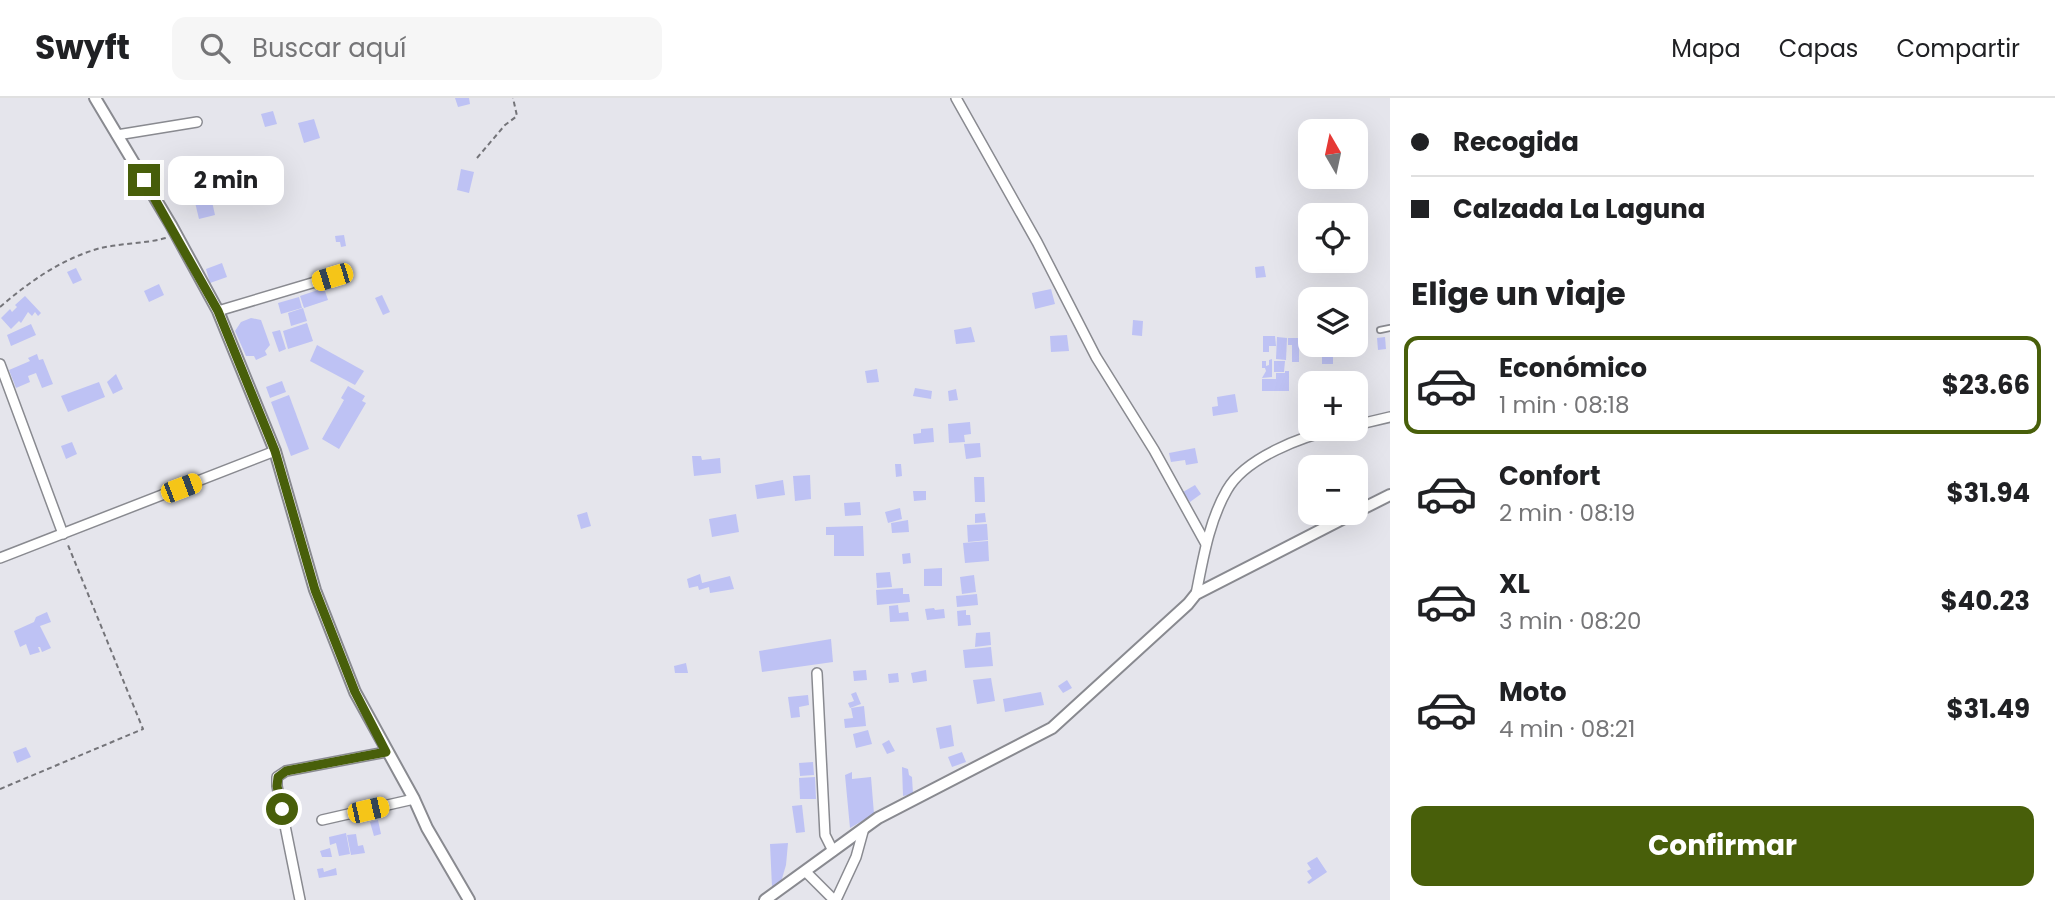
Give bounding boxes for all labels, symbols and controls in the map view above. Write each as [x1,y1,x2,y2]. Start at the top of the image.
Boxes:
search box [172,17,662,80]
text: Swyft [35,24,130,71]
icon: search [196,29,234,67]
text: Buscar aquí [252,30,406,66]
text: Mapa [1671,32,1741,65]
text: Capas [1779,32,1858,65]
text: Compartir [1896,32,2020,65]
north arrow [1298,119,1368,189]
map controls [1298,119,1368,525]
text: Recogida [1453,124,1579,160]
callout: 2 min [168,155,284,204]
route end [128,164,160,196]
text: 2 min [194,164,258,196]
text: Calzada La Laguna [1453,191,1706,227]
button: locate [1298,203,1368,273]
car [309,261,356,293]
text: Elige un viaje [1411,271,1626,316]
button: layers [1298,287,1368,357]
text: Económico [1499,350,1647,386]
icon: car [1415,354,1478,417]
text: $23.66 [1942,367,2030,403]
button: + [1298,371,1368,441]
text: 1 min · 08:18 [1499,389,1629,421]
button: − [1298,455,1368,525]
text: Confort [1499,458,1601,494]
icon: car [1415,462,1478,525]
car [158,471,205,505]
text: $31.94 [1946,475,2030,511]
text: 2 min · 08:19 [1499,497,1635,529]
text: XL [1499,566,1530,602]
icon: car [1415,570,1478,633]
text: $40.23 [1940,583,2030,619]
text: 3 min · 08:20 [1499,605,1641,637]
text: Moto [1499,674,1567,710]
icon: car [1415,678,1478,741]
text: $31.49 [1946,691,2030,727]
text: 4 min · 08:21 [1499,713,1635,745]
route start [266,793,298,825]
car [346,795,391,825]
button: Confirmar [1411,806,2034,886]

